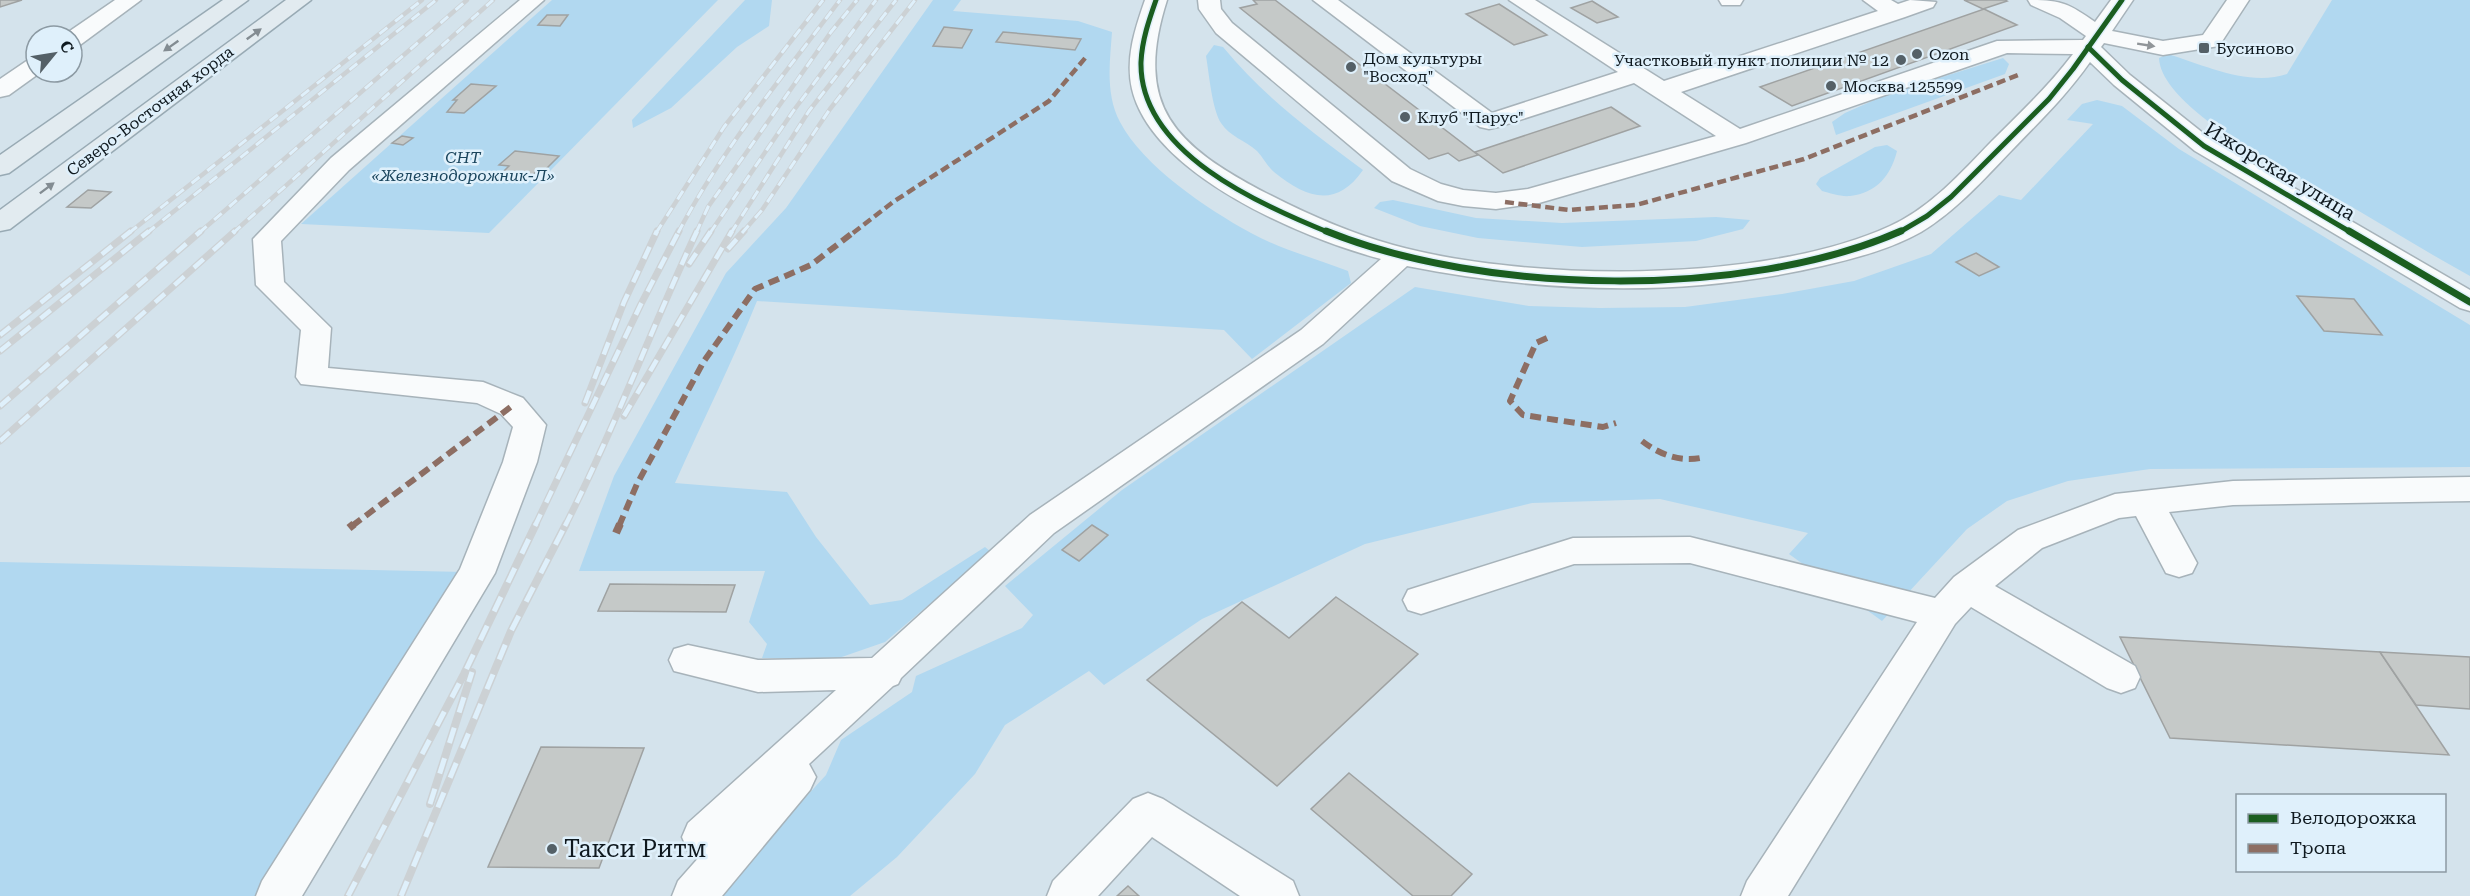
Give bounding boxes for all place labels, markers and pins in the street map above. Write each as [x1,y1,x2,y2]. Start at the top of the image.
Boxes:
place label: Бусиново [2216,39,2294,58]
marker: Бусиново [2197,41,2211,55]
place label: Ozon [1929,45,1969,64]
marker: Ozon [1910,47,1924,61]
place label: Дом культуры "Восход" [1363,49,1482,86]
place label: Участковый пункт полиции № 12 [1614,51,1889,70]
marker: Участковый пункт полиции № 12 [1894,53,1908,67]
marker: Дом культуры "Восход" [1344,60,1358,74]
place label: Москва 125599 [1843,77,1963,96]
marker: Москва 125599 [1824,79,1838,93]
place label: Клуб "Парус" [1417,108,1524,127]
marker: Клуб "Парус" [1398,110,1412,124]
place label: Такси Ритм [564,835,706,863]
marker: Такси Ритм [545,842,559,856]

